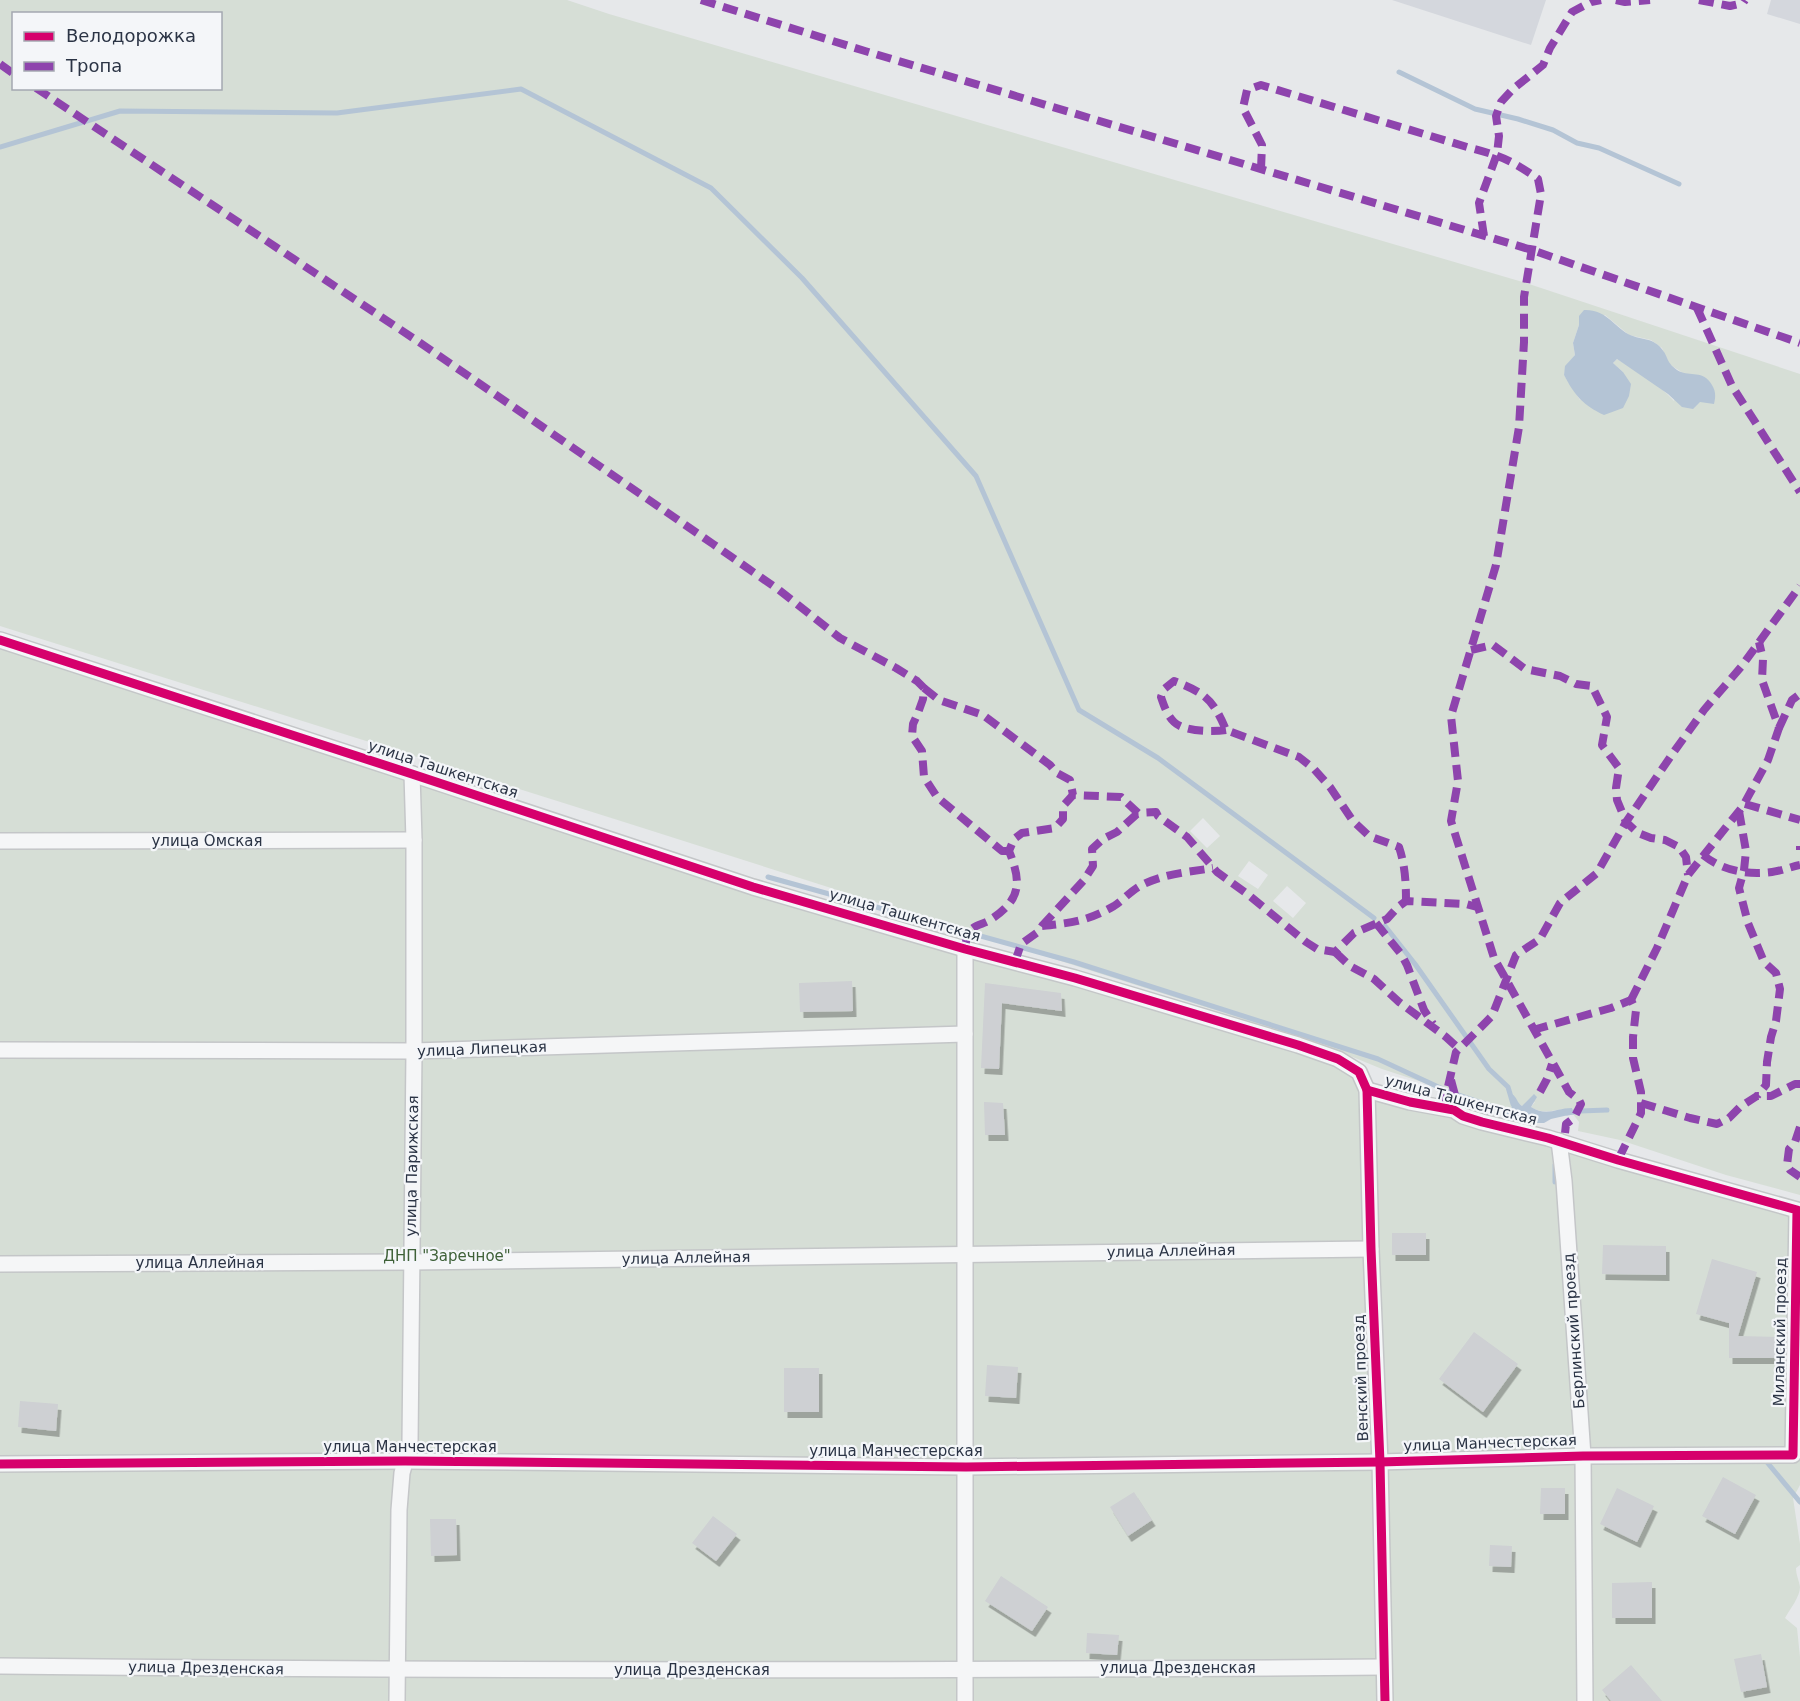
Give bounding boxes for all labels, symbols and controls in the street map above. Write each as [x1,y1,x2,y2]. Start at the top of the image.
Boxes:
legend [12,12,222,90]
text: Велодорожка [66,25,196,46]
text: Тропа [65,55,122,76]
street label: улица Ташкентская [366,736,520,802]
street label: улица Омская [151,832,263,850]
street label: улица Ташкентская [827,885,983,945]
street label: улица Липецкая [417,1038,547,1060]
street label: улица Ташкентская [1383,1071,1539,1129]
street label: улица Парижская [402,1095,422,1237]
street label: улица Аллейная [1106,1241,1236,1261]
park label: ДНП "Заречное" [383,1247,511,1265]
street label: улица Аллейная [621,1248,751,1268]
street label: Берлинский проезд [1560,1253,1588,1409]
street label: улица Аллейная [136,1254,264,1272]
street label: Миланский проезд [1770,1257,1790,1407]
street label: Венский проезд [1350,1314,1372,1442]
street label: улица Манчестерская [1403,1431,1577,1455]
street label: улица Манчестерская [323,1438,497,1456]
street label: улица Манчестерская [809,1442,983,1460]
street label: улица Дрезденская [128,1658,284,1678]
street label: улица Дрезденская [1100,1659,1256,1677]
street label: улица Дрезденская [614,1661,770,1679]

